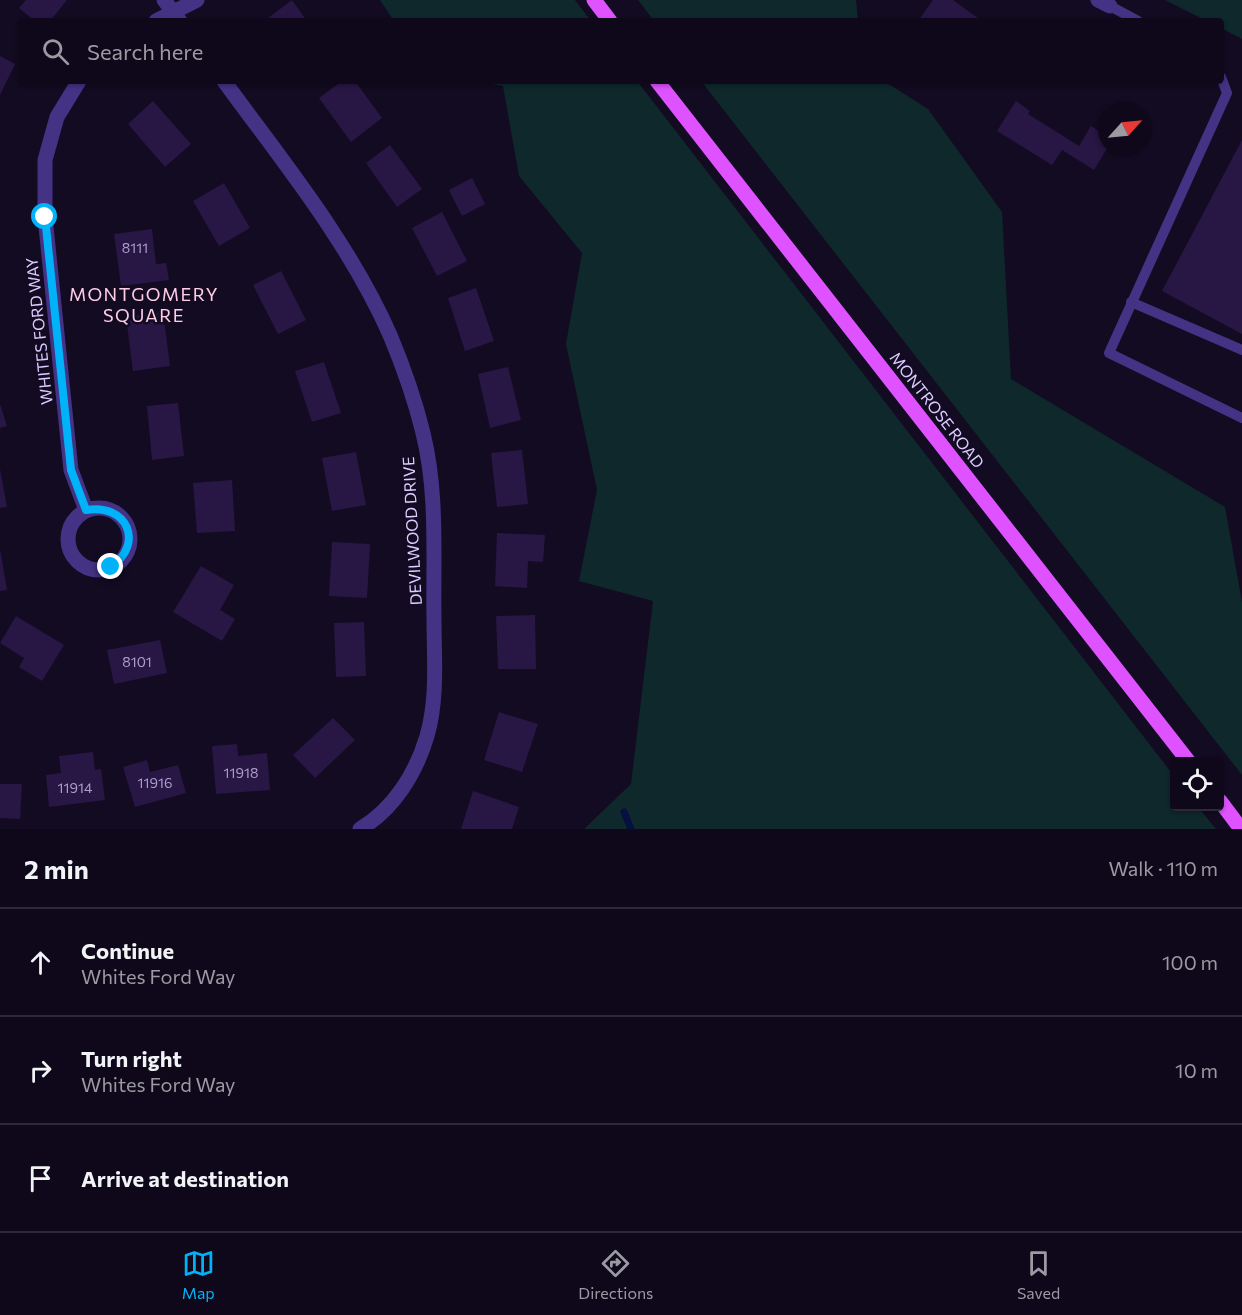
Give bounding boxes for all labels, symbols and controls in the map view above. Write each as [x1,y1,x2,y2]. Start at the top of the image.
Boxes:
search box [18,18,1224,84]
icon: search [39,35,72,68]
text: Search here [87,38,203,65]
north arrow [1098,102,1152,156]
route start [31,203,57,229]
house number: 8111 [122,239,148,256]
street label: WHITES FORD WAY [21,256,56,406]
district label: MONTGOMERY SQUARE [69,283,219,326]
street label: MONTROSE ROAD [886,348,989,471]
street label: DEVILWOOD DRIVE [398,456,425,606]
route end [97,553,123,579]
house number: 8101 [122,653,152,670]
map controls [1170,757,1224,811]
button: locate [1170,757,1224,811]
house number: 11918 [224,764,258,781]
house number: 11916 [138,774,172,791]
house number: 11914 [58,779,93,796]
text: 2 min [24,853,89,884]
text: Walk · 110 m [1108,856,1218,880]
text: Continue [81,937,174,964]
icon: ahead [24,946,57,979]
text: 100 m [1162,950,1218,974]
text: Whites Ford Way [81,964,235,988]
text: Turn right [81,1045,182,1072]
icon: right [24,1054,57,1087]
text: 10 m [1175,1058,1218,1082]
text: Whites Ford Way [81,1072,235,1096]
icon: arrive [24,1162,57,1195]
text: Arrive at destination [81,1165,289,1192]
tab: Map [182,1247,215,1302]
tab: Directions [578,1247,653,1302]
tab: Saved [1017,1247,1060,1302]

